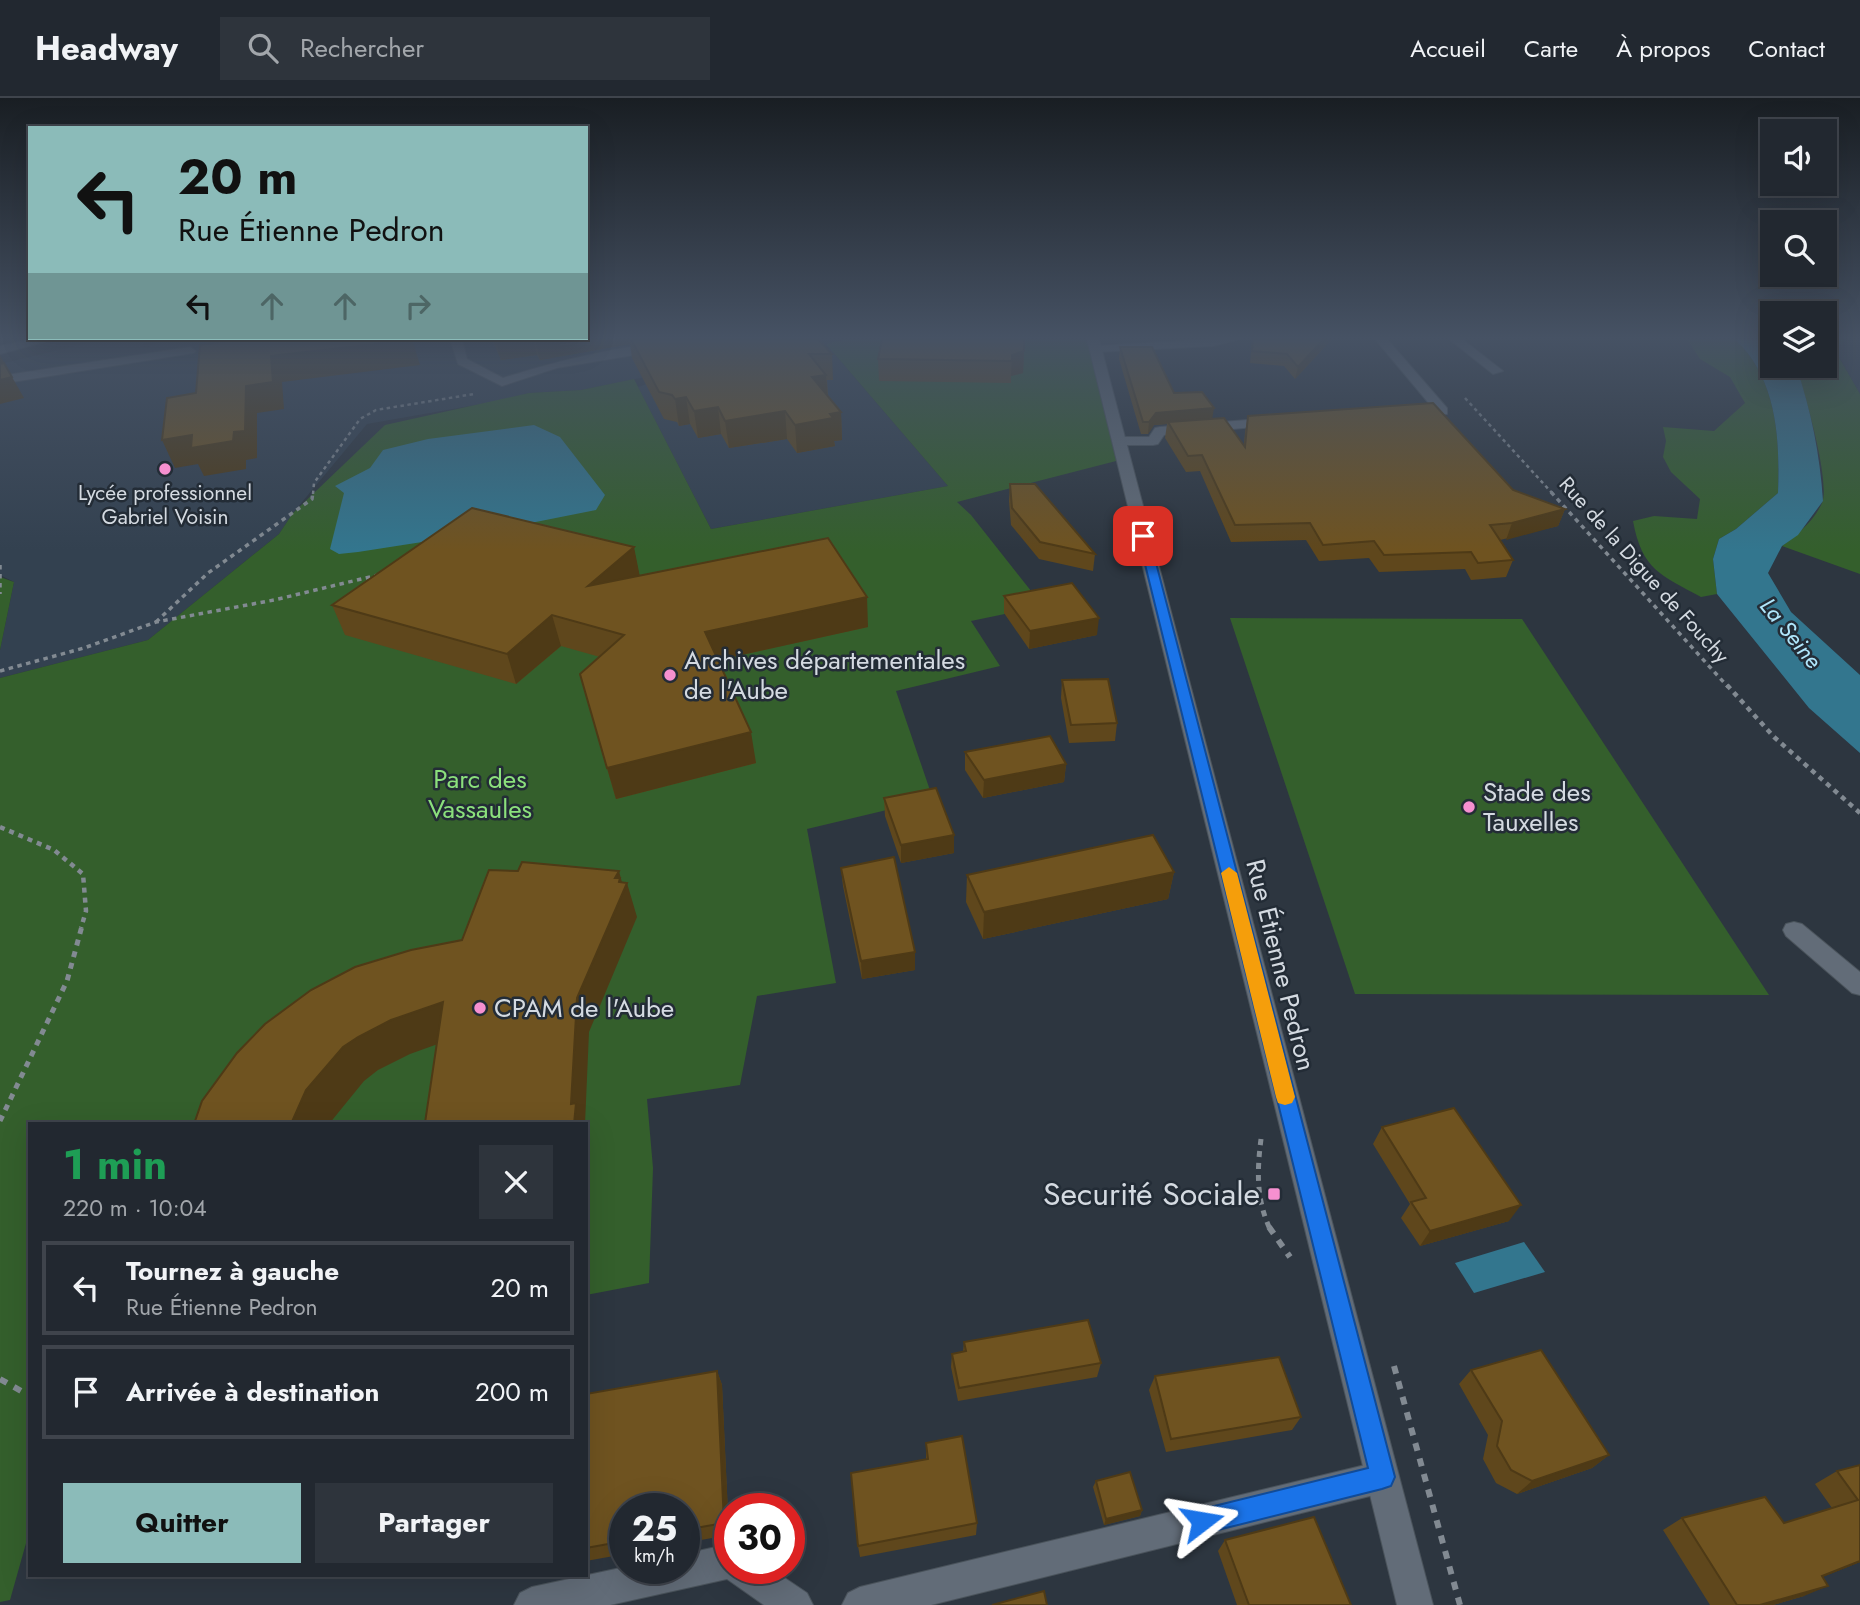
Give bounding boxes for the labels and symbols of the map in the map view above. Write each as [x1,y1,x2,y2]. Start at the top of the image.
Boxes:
marker: Lycée professionnel Gabriel Voisin [157,461,173,477]
street label: Rue de la Digue de Fouchy [1552,470,1737,670]
place label: Lycée professionnel Gabriel Voisin [78,478,252,532]
pin [1113,506,1173,566]
water label: La Seine [1752,590,1830,676]
place label: Archives départementales de l'Aube [684,641,965,709]
marker: Archives départementales de l'Aube [662,667,678,683]
park label: Parc des Vassaules [428,760,532,828]
place label: Stade des Tauxelles [1483,773,1591,841]
marker: Stade des Tauxelles [1461,799,1477,815]
street label: Rue Étienne Pedron [1236,855,1326,1075]
place label: CPAM de l'Aube [494,989,674,1027]
marker: CPAM de l'Aube [472,1000,488,1016]
place label: Securité Sociale [1043,1171,1260,1217]
marker: Securité Sociale [1266,1186,1282,1202]
position arrow [1165,1484,1239,1558]
speed limit sign: 30 [714,1493,805,1584]

